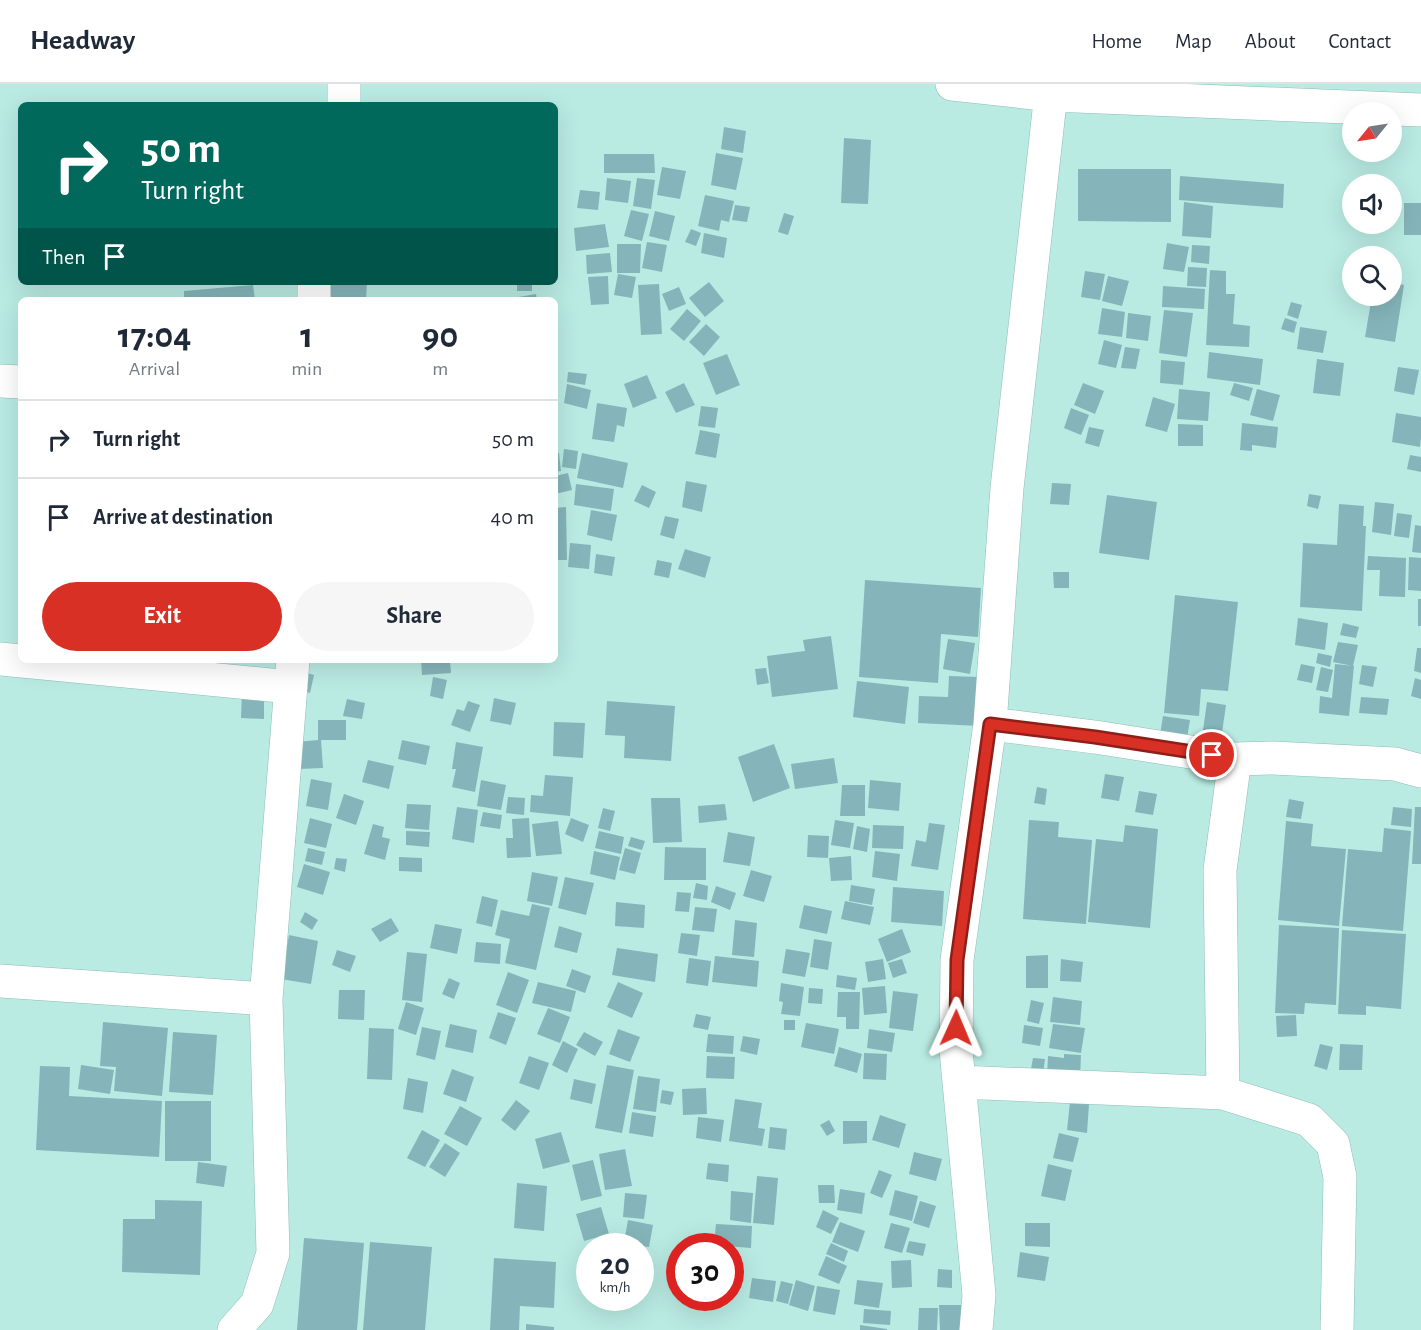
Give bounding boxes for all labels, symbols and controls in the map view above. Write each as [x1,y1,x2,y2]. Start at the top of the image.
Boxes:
text: Headway [30,27,135,55]
text: Home [1091,31,1142,52]
text: Map [1175,31,1212,52]
text: About [1245,31,1295,52]
text: Contact [1328,31,1391,52]
north arrow [1342,102,1402,162]
map controls [1342,102,1402,306]
icon: right [42,126,120,204]
text: 50 m [141,128,221,170]
button: sound [1342,174,1402,234]
text: Turn right [141,177,244,204]
icon: arrive [98,240,131,273]
text: Then [42,246,86,268]
button: search [1342,246,1402,306]
text: 17:04 [118,318,191,354]
text: 1 [300,318,313,354]
text: 90 [422,318,458,354]
text: Arrival [129,359,180,379]
text: min [291,359,322,379]
text: m [432,359,448,379]
icon: right [42,423,75,456]
text: Turn right [93,428,180,450]
text: 50 m [492,428,534,450]
icon: arrive [42,501,75,534]
text: Arrive at destination [93,506,273,528]
text: 40 m [491,506,534,528]
button: Exit [42,582,282,651]
button: Share [294,582,534,651]
pin [1186,729,1237,780]
icon: arrive [1195,738,1228,771]
position arrow [924,996,988,1060]
speed limit sign: 30 [666,1233,744,1311]
text: 20 [600,1250,630,1280]
text: km/h [600,1280,630,1295]

